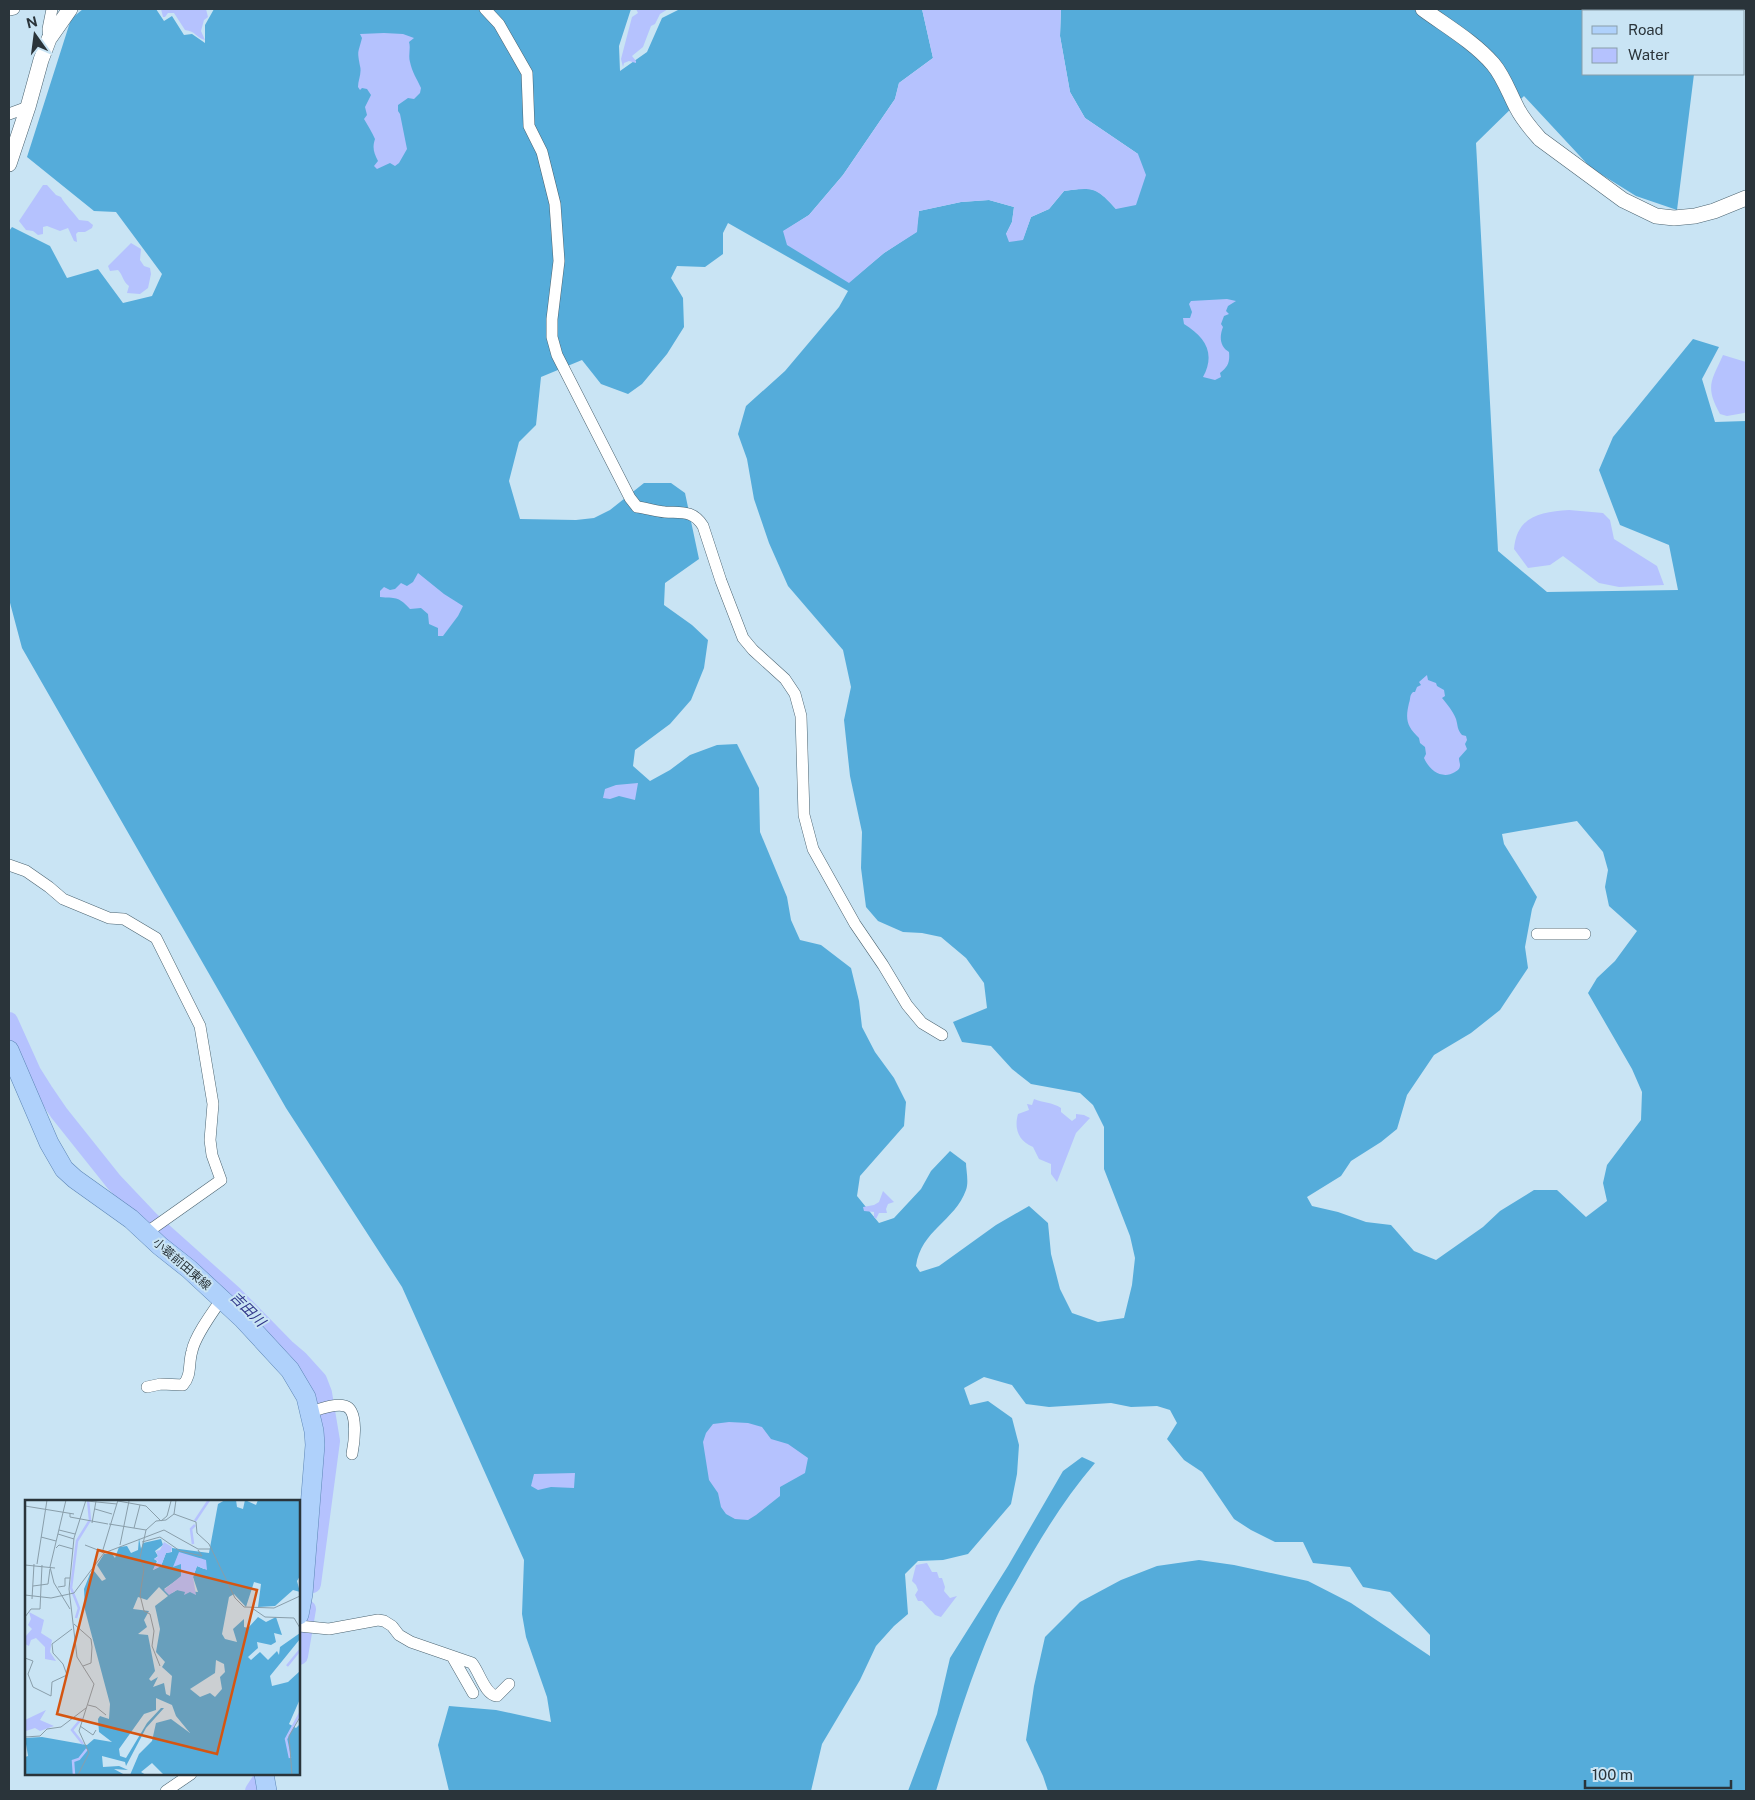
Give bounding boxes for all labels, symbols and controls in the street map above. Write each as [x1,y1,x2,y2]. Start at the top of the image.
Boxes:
north arrow [10,10,60,60]
legend [1582,10,1745,75]
text: N [25,13,39,31]
text: Road [1628,21,1664,38]
text: Water [1628,46,1670,63]
street label: 小蓑前田東線 [150,1235,214,1293]
water label: 吉田川 [227,1288,270,1331]
inset map [25,1500,300,1775]
scale bar [1585,1758,1731,1790]
text: 100 m [1592,1766,1633,1783]

